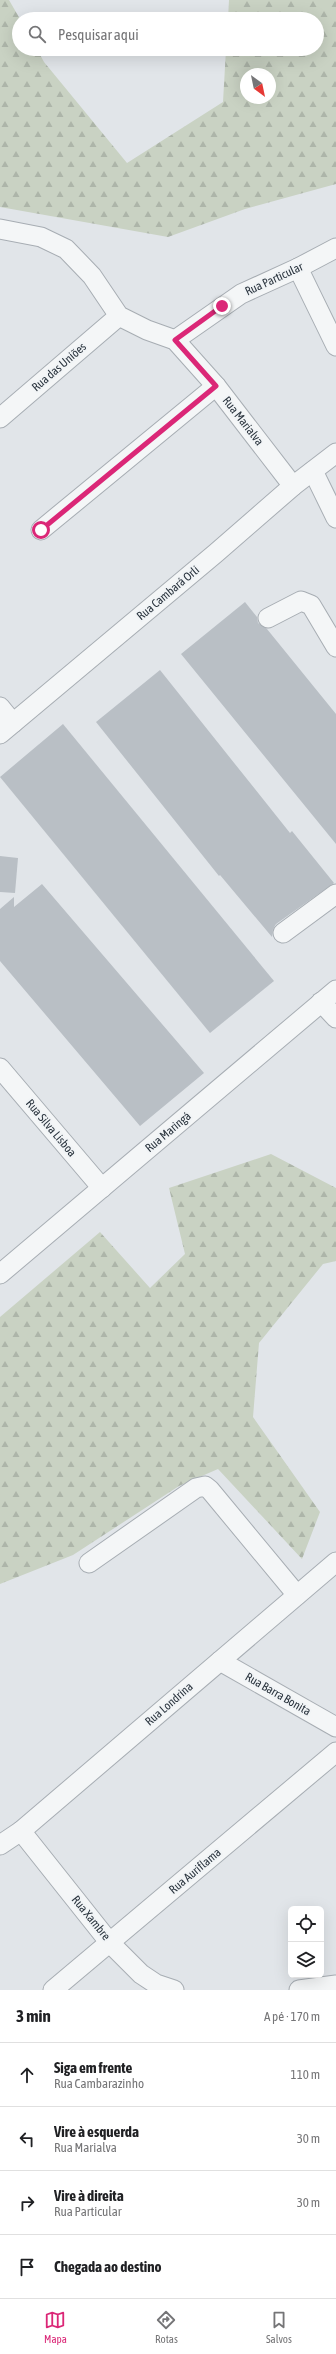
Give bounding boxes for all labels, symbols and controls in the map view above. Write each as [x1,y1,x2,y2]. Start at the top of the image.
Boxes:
search box [12,12,324,56]
icon: search [26,23,48,45]
text: Pesquisar aqui [58,26,139,43]
north arrow [240,68,276,104]
street label: Rua Particular [243,259,306,299]
route end [213,297,231,315]
street label: Rua das Uniões [29,340,89,394]
street label: Rua Marialva [220,394,266,448]
route start [32,521,50,539]
street label: Rua Cambará Orli [134,563,202,623]
street label: Rua Silva Lisboa [23,1097,79,1159]
street label: Rua Maringá [142,1109,194,1155]
street label: Rua Barra Bonita [243,1670,313,1718]
street label: Rua Londrina [142,1680,196,1728]
street label: Rua Auriflama [166,1845,224,1897]
street label: Rua Xambre [69,1893,113,1943]
map controls [288,1906,324,1978]
button: locate [288,1906,324,1942]
button: layers [288,1942,324,1978]
text: 3 min [16,2006,51,2026]
text: A pé · 170 m [264,2009,320,2024]
text: Siga em frente [54,2059,132,2076]
icon: ahead [16,2064,38,2086]
text: 110 m [291,2067,320,2082]
text: Rua Cambarazinho [54,2076,144,2091]
text: Vire à esquerda [54,2123,139,2140]
icon: left [16,2128,38,2150]
text: 30 m [297,2131,320,2146]
text: Rua Marialva [54,2140,117,2155]
text: Vire à direita [54,2187,124,2204]
icon: right [16,2192,38,2214]
text: 30 m [297,2195,320,2210]
text: Rua Particular [54,2204,122,2219]
icon: arrive [16,2256,38,2278]
text: Chegada ao destino [54,2258,162,2275]
tab: Mapa [44,2309,67,2345]
tab: Rotas [155,2309,178,2345]
tab: Salvos [266,2309,292,2345]

